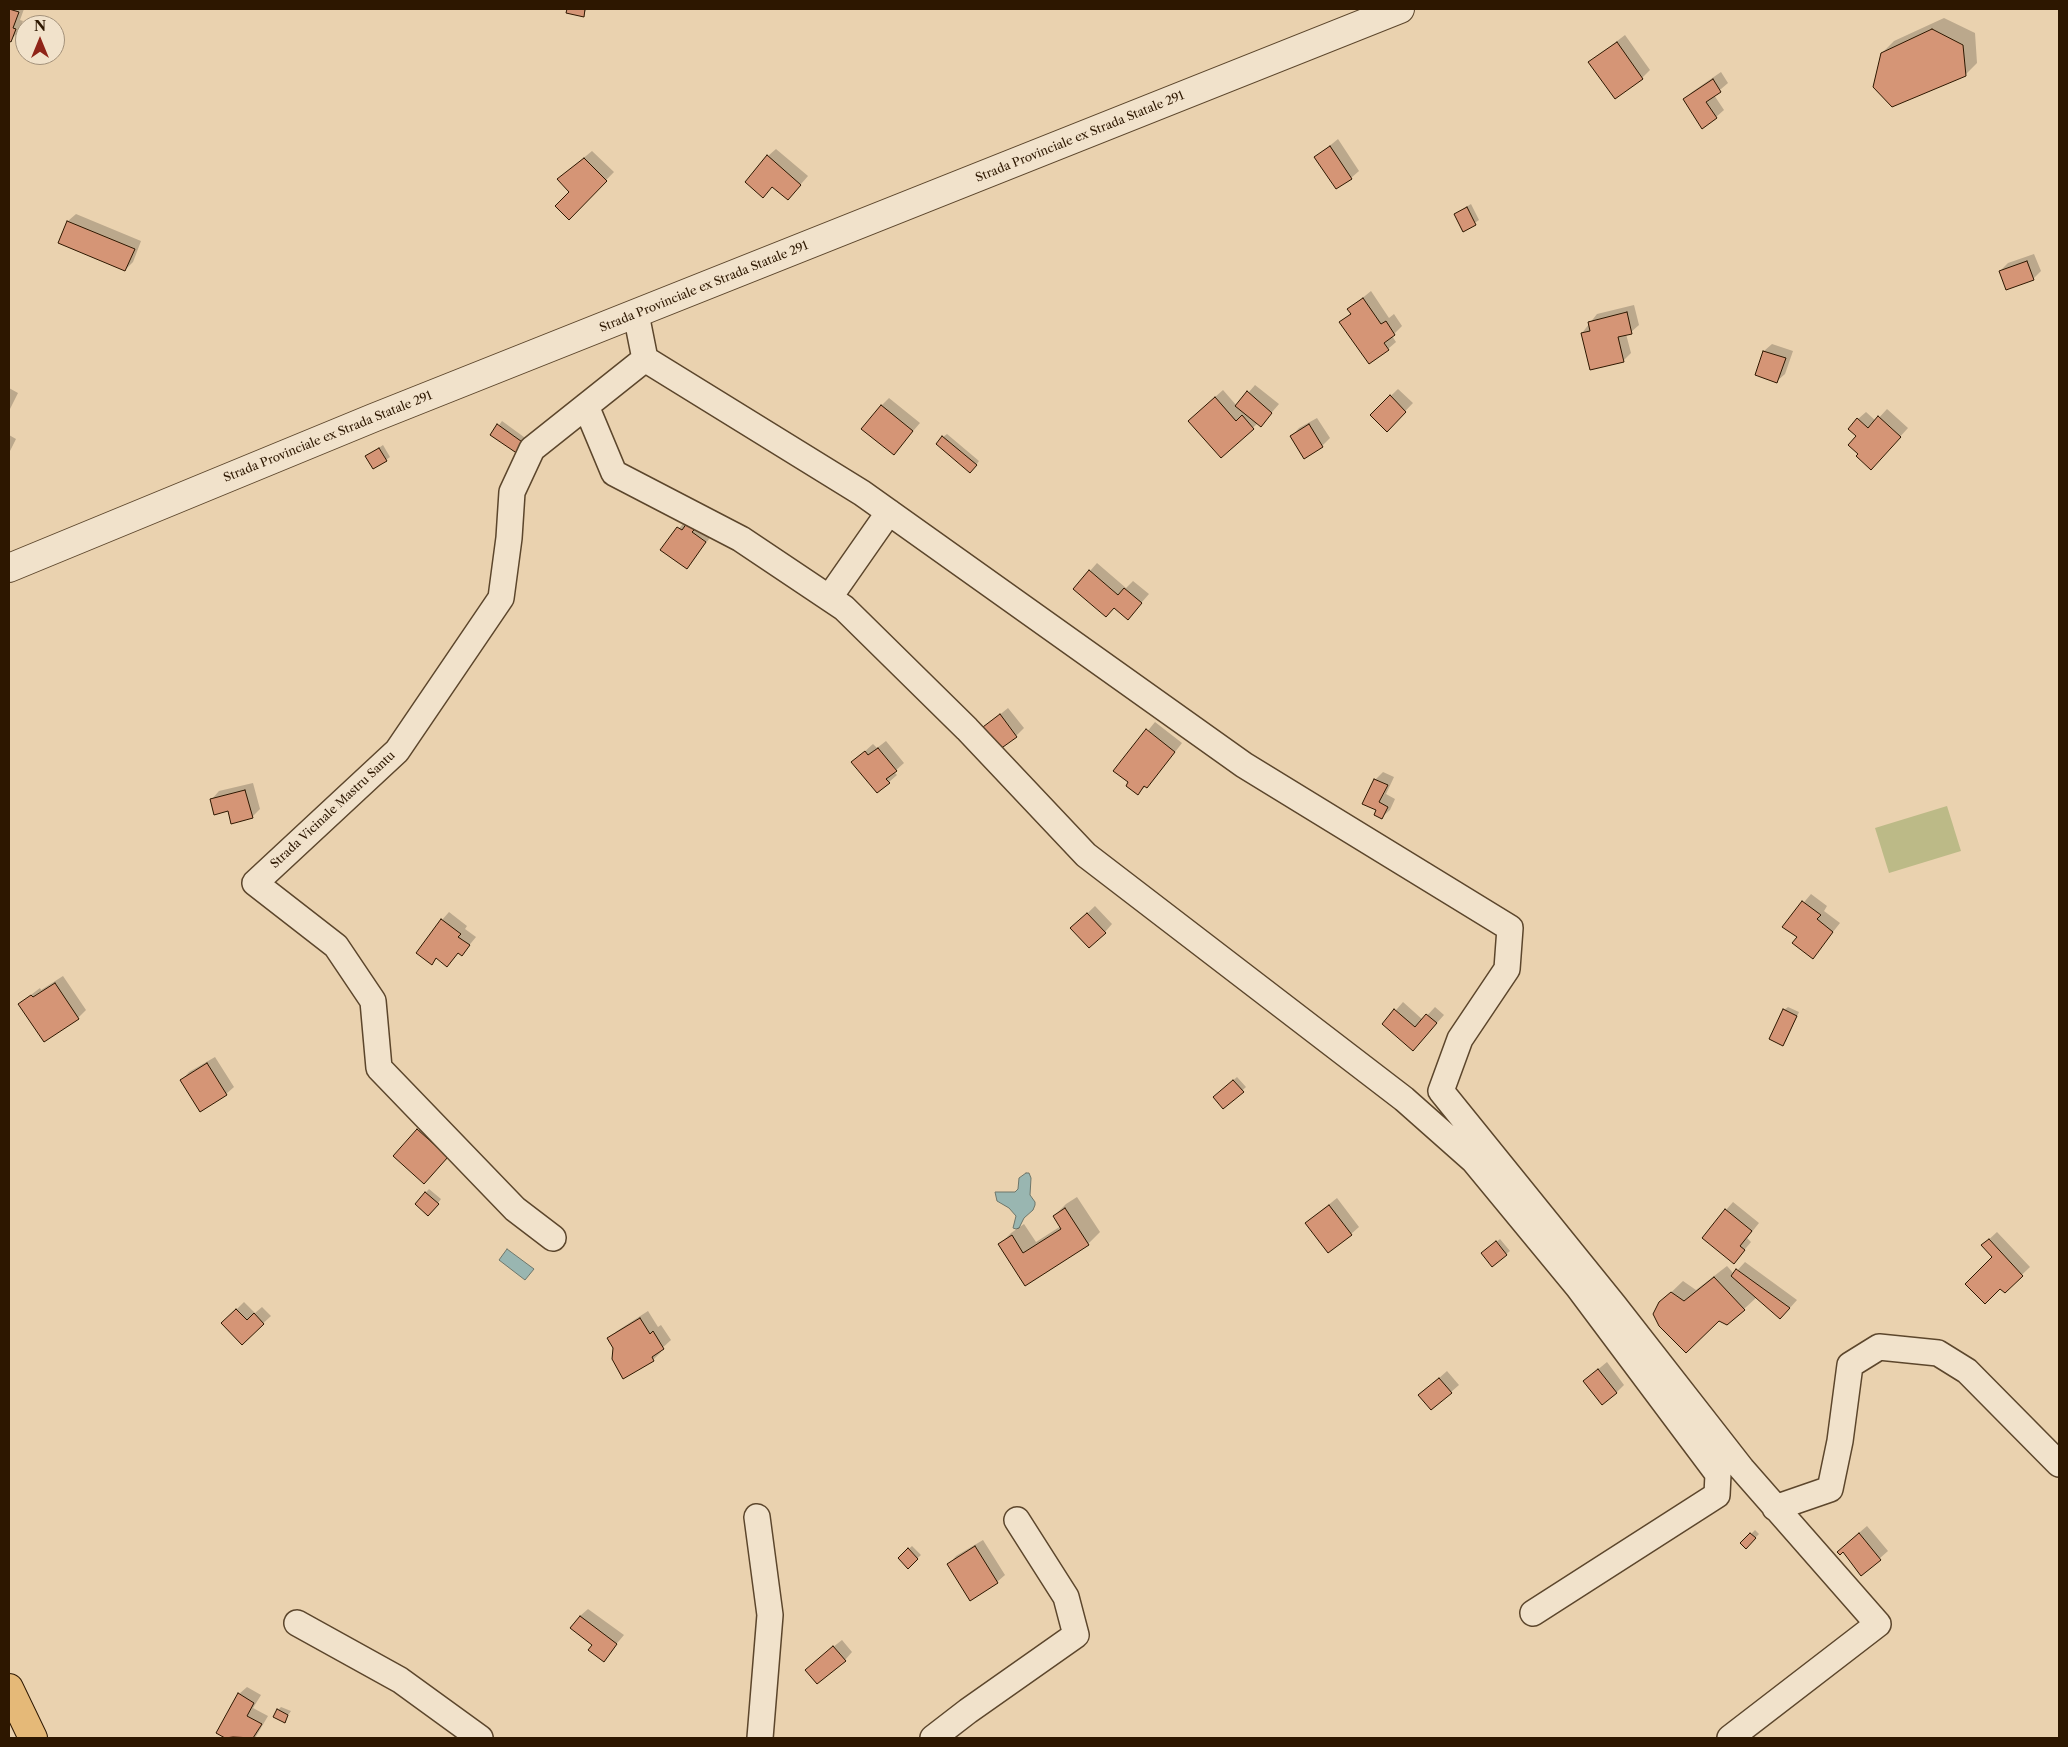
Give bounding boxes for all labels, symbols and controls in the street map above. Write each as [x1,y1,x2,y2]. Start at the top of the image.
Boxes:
north arrow [15,15,65,65]
text: N [34,17,46,35]
street label: Strada Provinciale ex Strada Statale 291 [974,88,1186,186]
street label: Strada Provinciale ex Strada Statale 291 [598,238,810,336]
street label: Strada Provinciale ex Strada Statale 291 [222,388,434,486]
street label: Strada Vicinale Mastru Santu [268,748,398,872]

